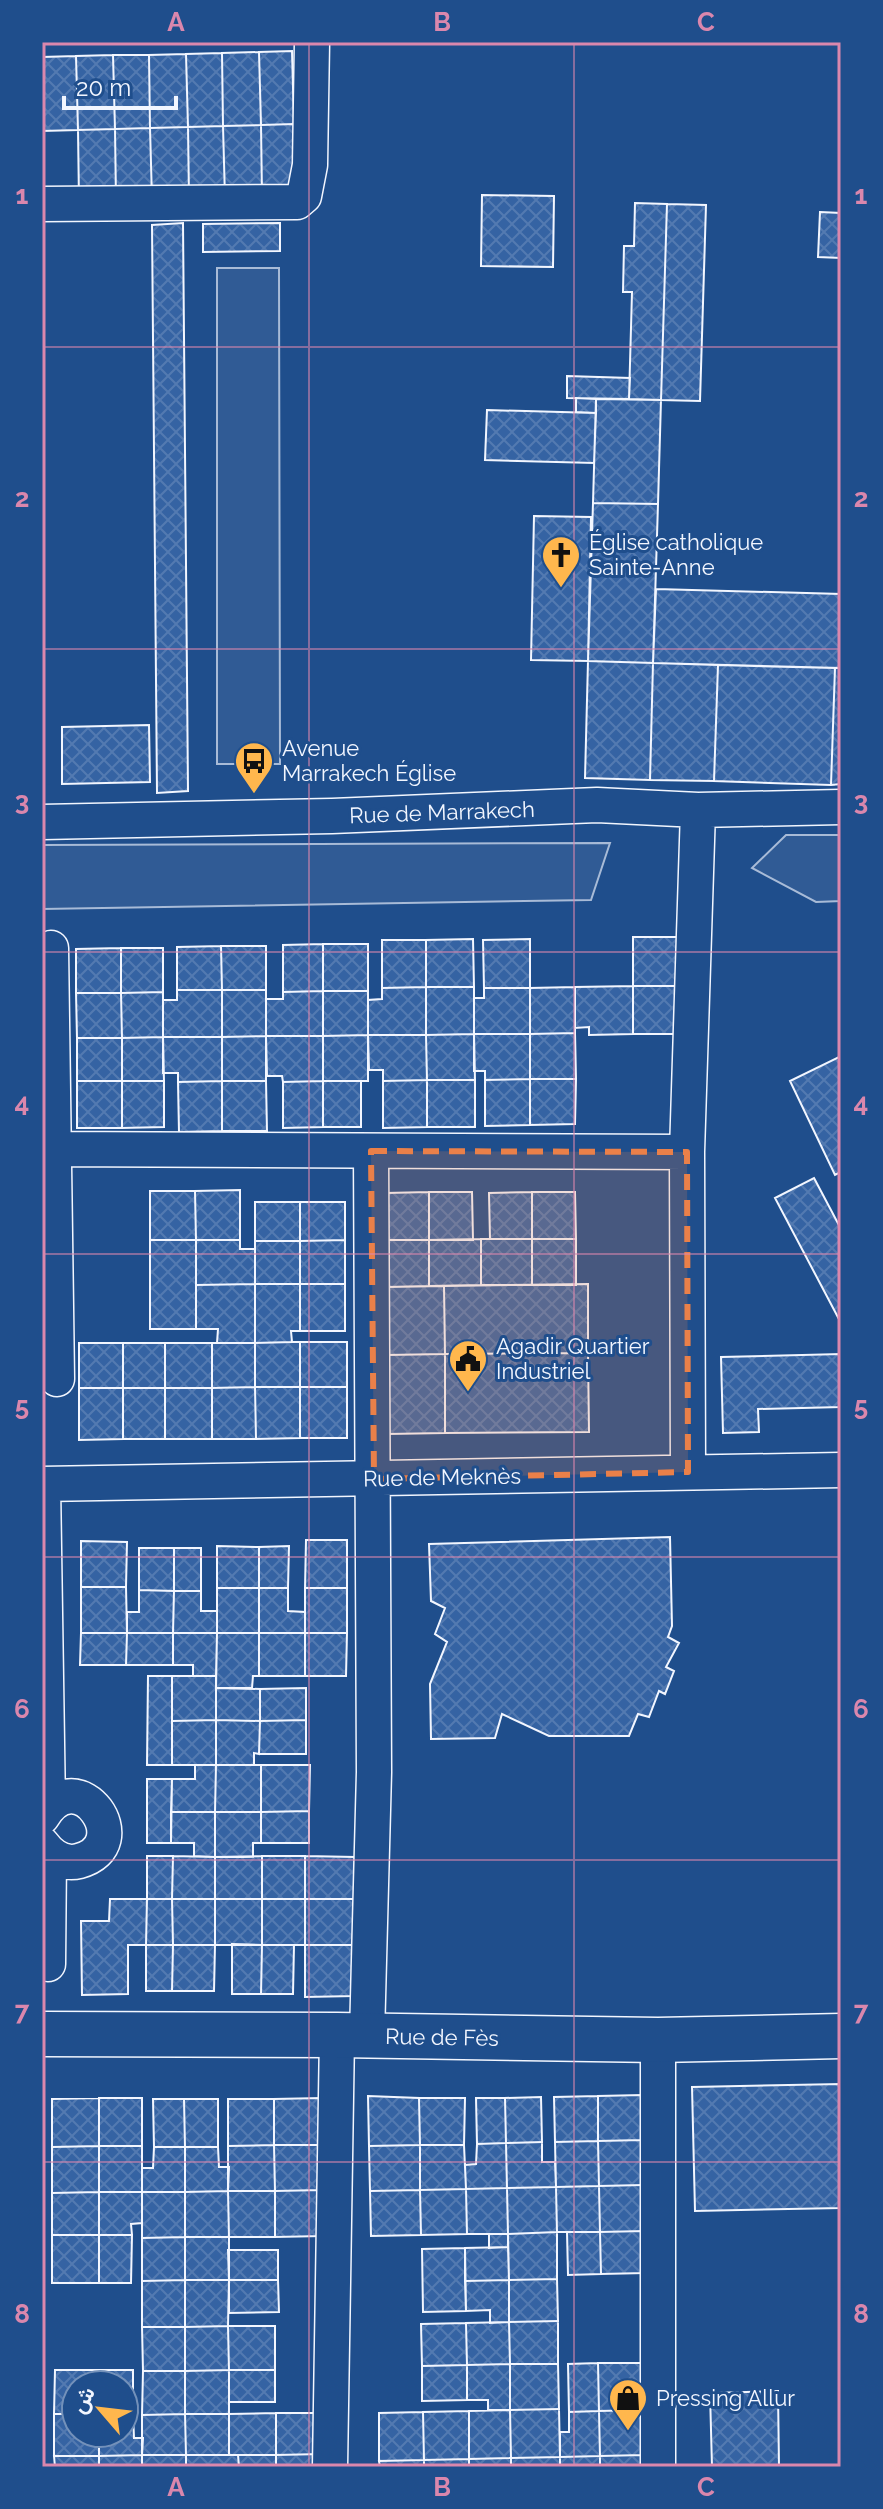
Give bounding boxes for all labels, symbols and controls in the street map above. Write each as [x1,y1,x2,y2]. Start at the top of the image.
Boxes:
text: A [167,7,185,37]
text: B [433,7,451,37]
text: C [697,7,715,37]
scale bar [64,60,176,110]
text: 20 m [76,73,131,102]
text: 1 [16,180,29,210]
text: 1 [855,180,868,210]
text: 2 [15,483,29,513]
text: 2 [854,483,868,513]
place label: Église catholique Sainte-Anne [589,529,763,580]
church icon: Église catholique Sainte-Anne [540,534,582,589]
place label: Avenue Marrakech Église [282,735,456,786]
bus stop icon: Avenue Marrakech Église [233,740,275,795]
text: 3 [15,786,29,816]
text: 3 [854,786,868,816]
street label: Rue de Marrakech [349,796,535,828]
text: 4 [15,1088,29,1118]
text: 4 [854,1088,868,1118]
place label: Agadir Quartier Industriel [496,1333,650,1384]
public building icon: Agadir Quartier Industriel [447,1338,489,1393]
text: 5 [15,1391,29,1421]
text: 5 [854,1391,868,1421]
street label: Rue de Meknès [363,1463,521,1491]
text: 6 [14,1694,30,1724]
text: 6 [853,1694,869,1724]
text: 7 [15,1996,30,2026]
text: 7 [854,1996,869,2026]
street label: Rue de Fès [385,2023,499,2051]
text: 8 [14,2299,30,2329]
text: 8 [853,2299,869,2329]
north arrow [60,2369,140,2449]
shop icon: Pressing Allur [607,2377,649,2432]
text: ش [65,2382,101,2418]
place label: Pressing Allur [656,2385,795,2411]
text: A [167,2472,185,2502]
text: B [433,2472,451,2502]
text: C [697,2472,715,2502]

